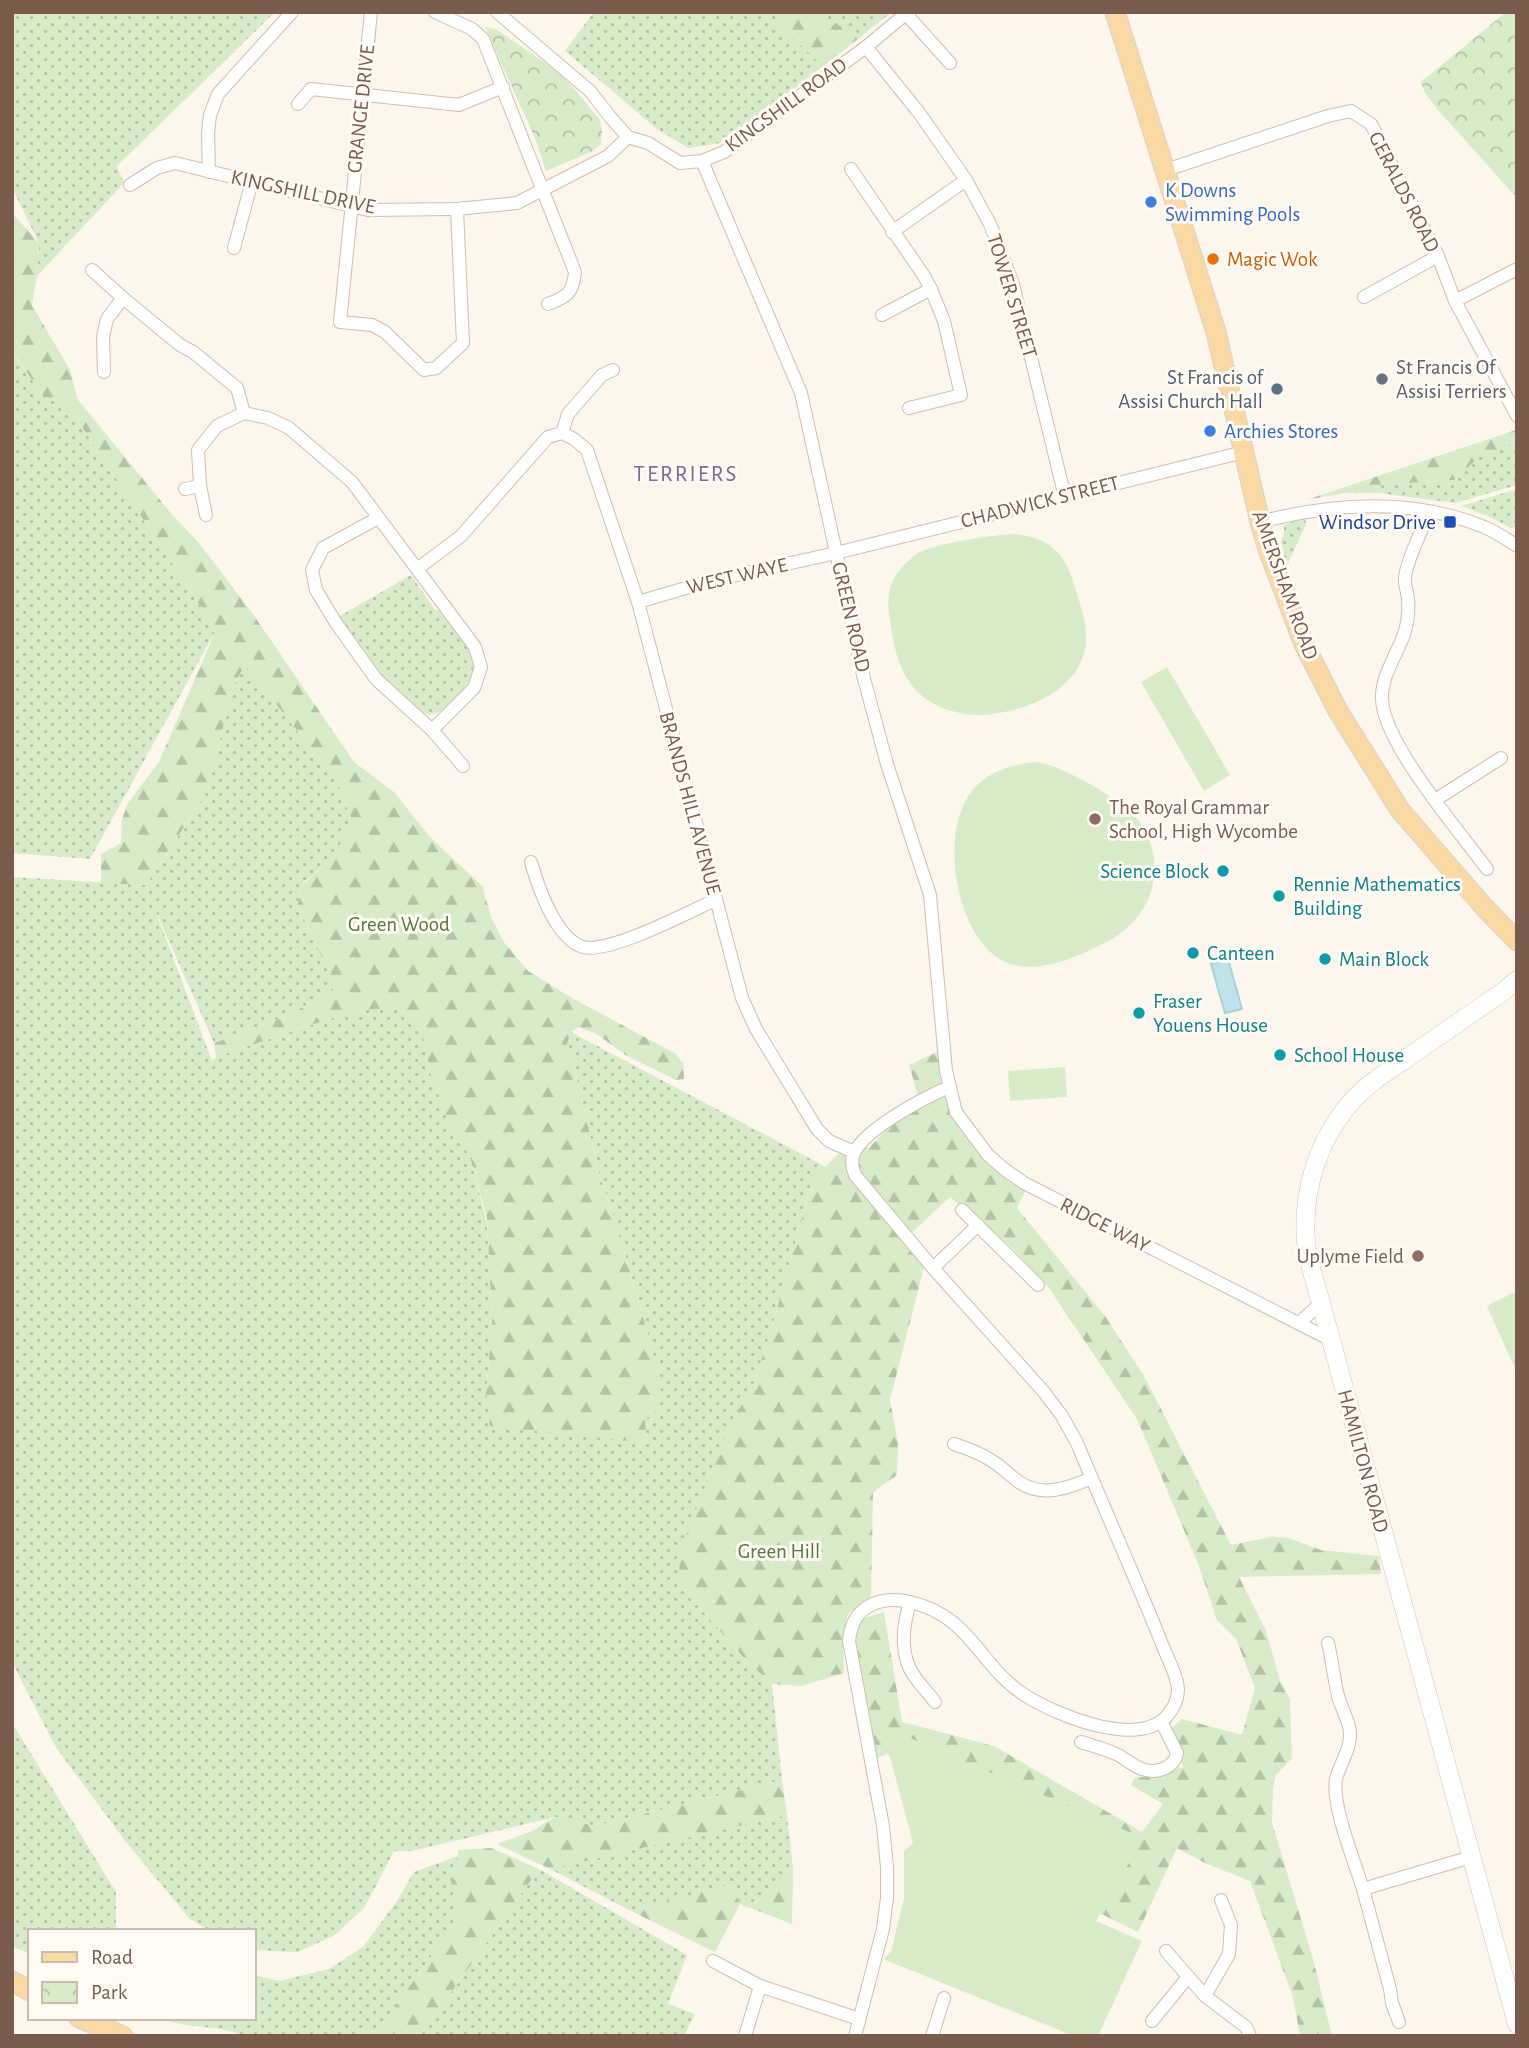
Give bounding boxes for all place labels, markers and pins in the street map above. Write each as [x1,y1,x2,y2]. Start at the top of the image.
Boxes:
place label: K Downs Swimming Pools [1165,180,1300,225]
marker: K Downs Swimming Pools [1143,194,1159,210]
place label: Magic Wok [1227,249,1318,270]
marker: Magic Wok [1205,251,1221,267]
place label: St Francis Of Assisi Terriers [1396,357,1507,402]
place label: St Francis of Assisi Church Hall [1118,367,1265,412]
marker: St Francis Of Assisi Terriers [1374,371,1390,387]
marker: St Francis of Assisi Church Hall [1269,381,1285,397]
place label: Archies Stores [1224,421,1338,442]
marker: Archies Stores [1202,423,1218,439]
place label: Windsor Drive [1319,512,1436,533]
marker: Windsor Drive [1442,514,1458,530]
place label: The Royal Grammar School, High Wycombe [1109,797,1298,842]
marker: The Royal Grammar School, High Wycombe [1087,811,1103,827]
place label: Science Block [1100,861,1209,882]
marker: Science Block [1215,863,1231,879]
place label: Rennie Mathematics Building [1293,874,1461,919]
marker: Rennie Mathematics Building [1271,888,1287,904]
place label: Canteen [1207,943,1275,964]
marker: Canteen [1185,945,1201,961]
place label: Main Block [1339,949,1429,970]
marker: Main Block [1317,951,1333,967]
place label: Fraser Youens House [1153,991,1268,1036]
marker: Fraser Youens House [1131,1005,1147,1021]
place label: School House [1294,1045,1404,1066]
marker: School House [1272,1047,1288,1063]
place label: Uplyme Field [1297,1246,1404,1267]
marker: Uplyme Field [1410,1248,1426,1264]

